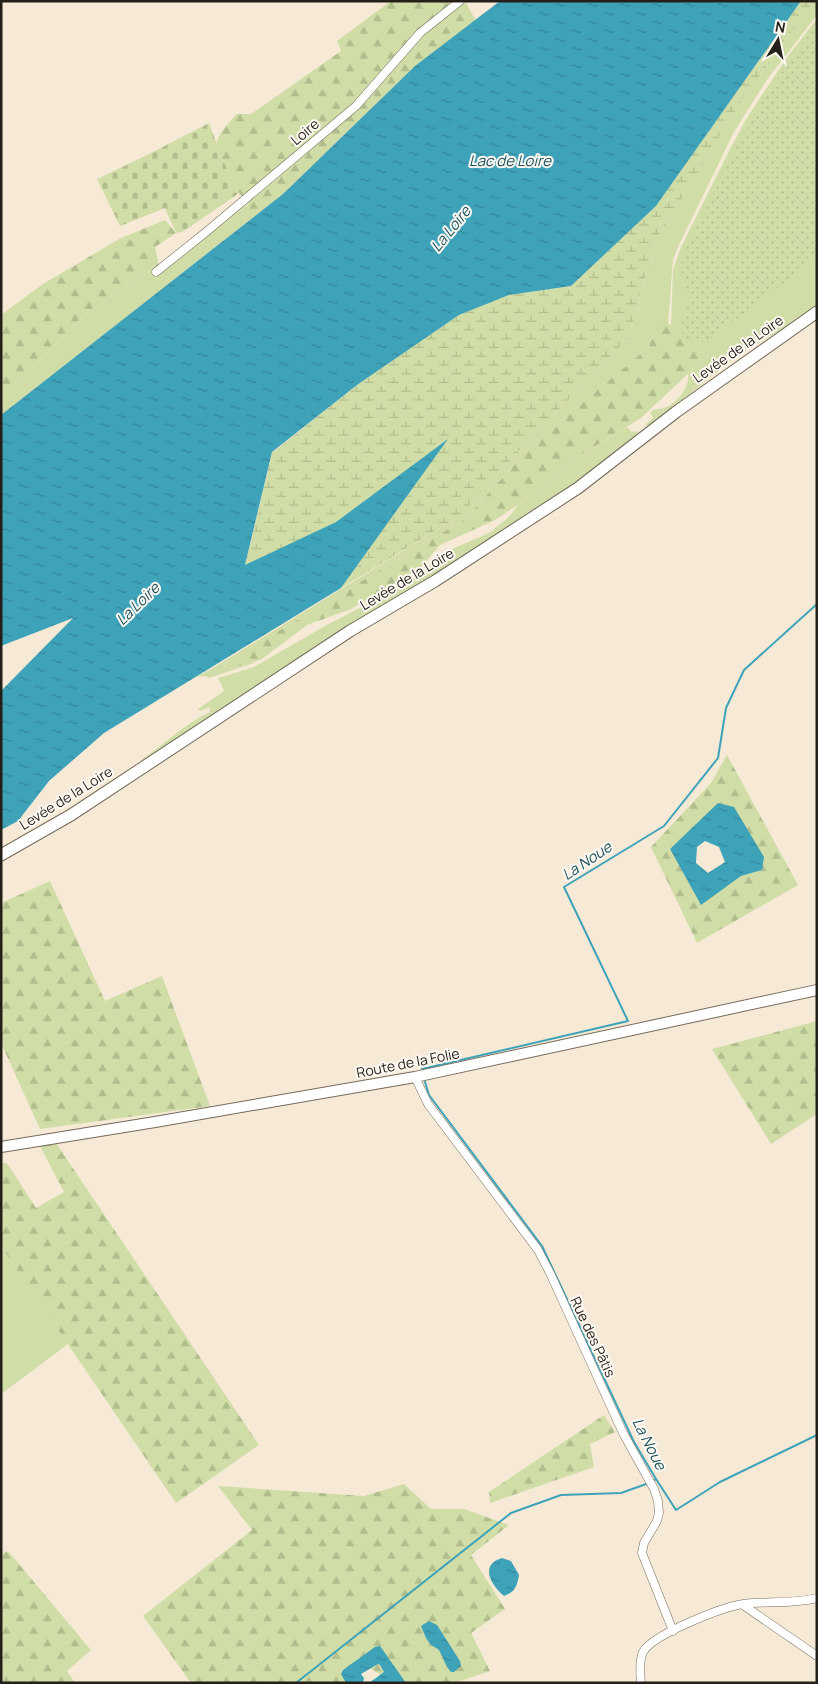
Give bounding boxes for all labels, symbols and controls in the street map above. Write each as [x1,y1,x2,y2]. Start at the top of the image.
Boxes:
north arrow [753,15,803,65]
text: N [774,16,787,37]
street label: Loire [286,114,323,149]
water label: Lac de Loire [469,150,552,171]
water label: La Loire [426,201,476,256]
street label: Levée de la Loire [689,310,787,387]
street label: Levée de la Loire [356,543,457,614]
water label: La Loire [111,577,165,630]
street label: Levée de la Loire [16,761,116,834]
water label: La Noue [558,836,617,885]
street label: Route de la Folie [355,1043,461,1082]
street label: Rue des Pâtis [566,1293,620,1380]
water label: La Noue [627,1414,672,1474]

